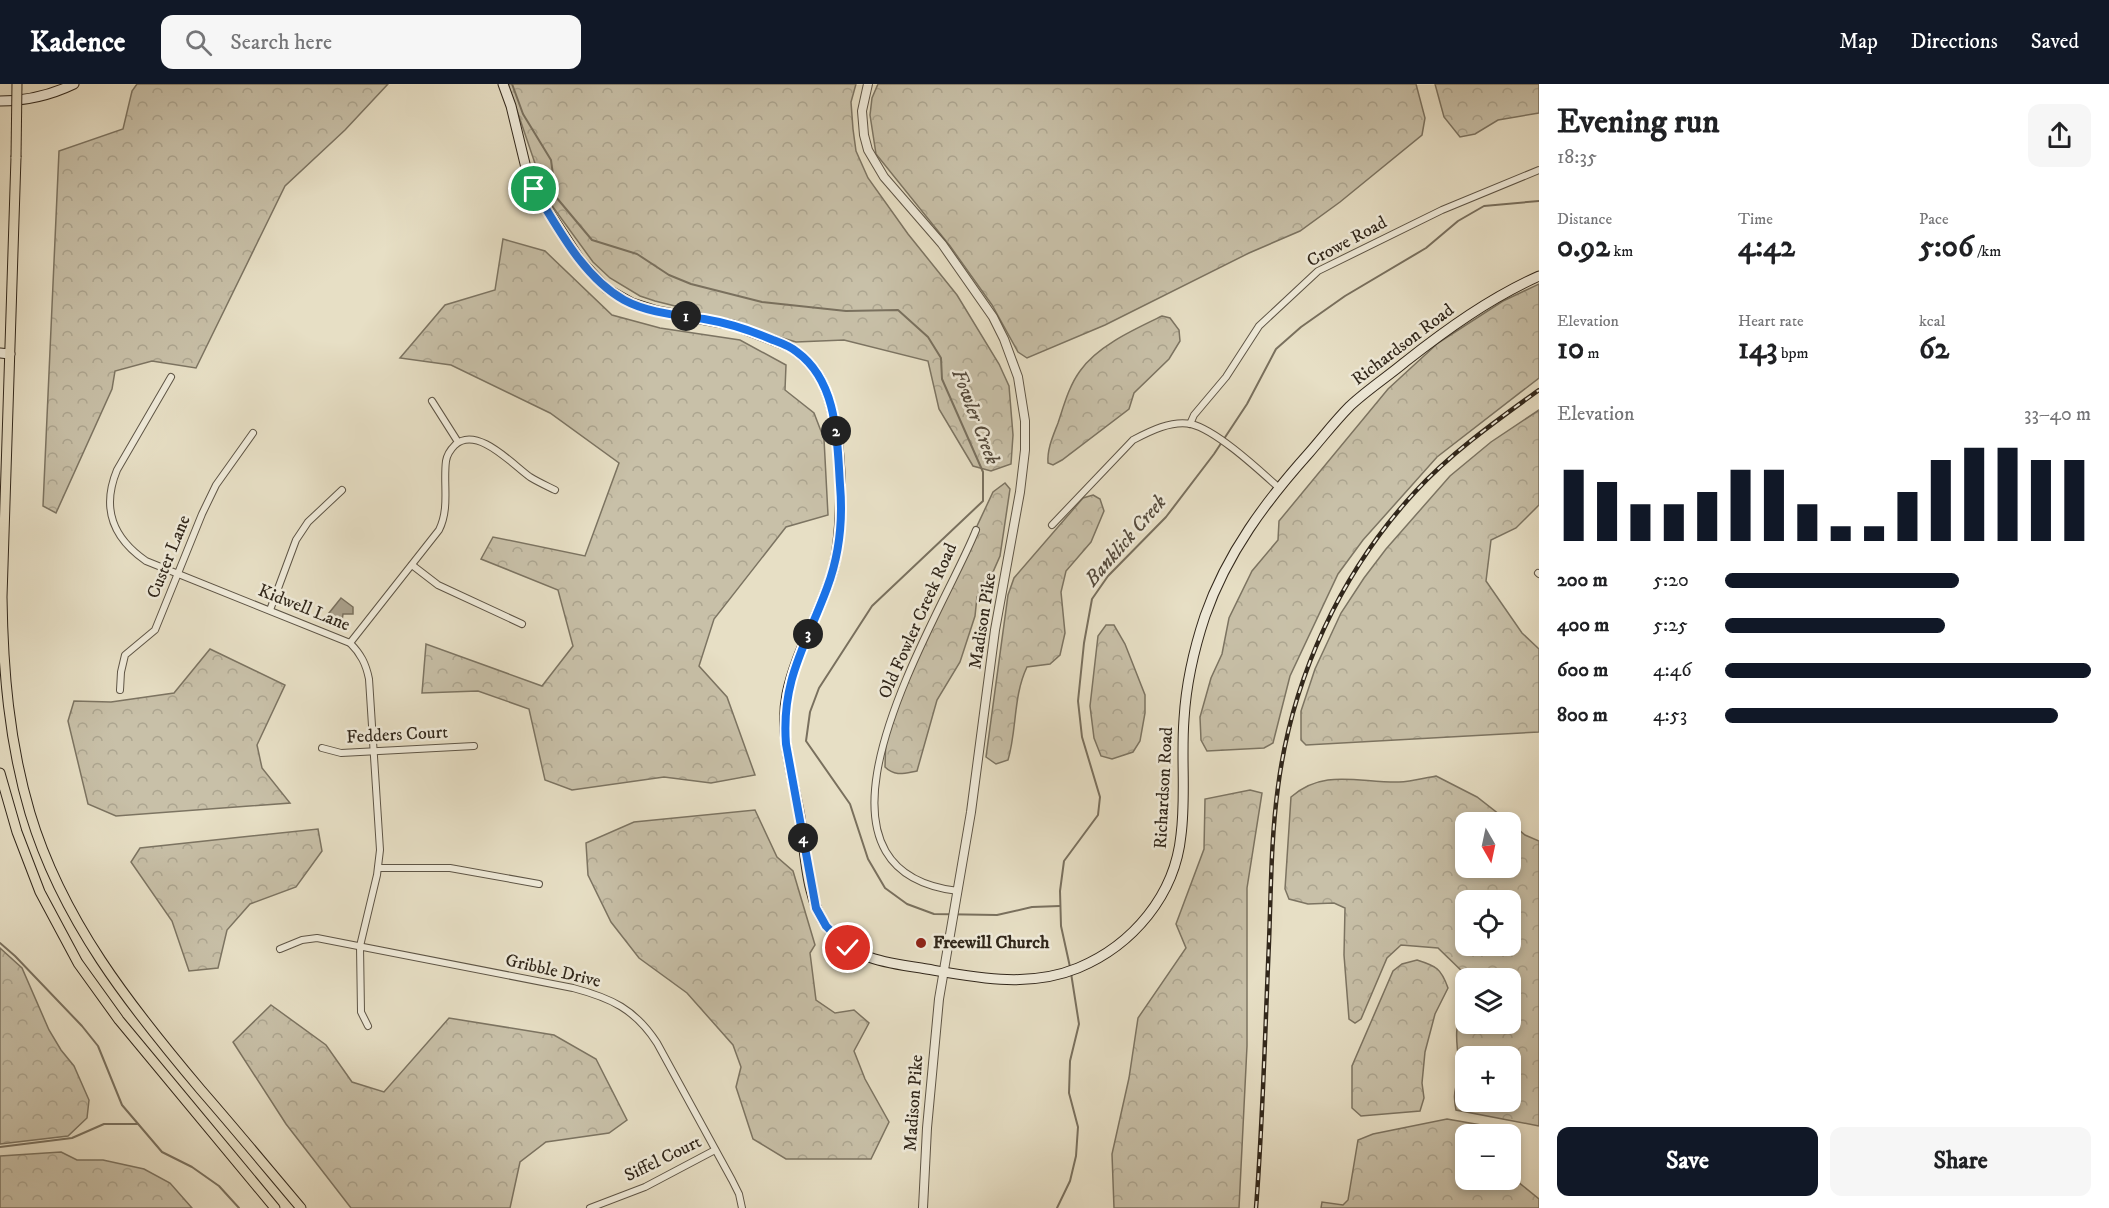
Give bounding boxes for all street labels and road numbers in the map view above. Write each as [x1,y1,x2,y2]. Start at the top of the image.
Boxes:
street label: Crowe Road [1303,212,1391,272]
street label: Richardson Road [1348,299,1458,391]
street label: Custer Lane [142,512,196,602]
street label: Old Fowler Creek Road [874,540,962,702]
street label: Madison Pike [965,571,1001,671]
street label: Kidwell Lane [255,580,353,636]
street label: Fedders Court [346,721,449,749]
street label: Richardson Road [1150,726,1178,850]
street label: Gribble Drive [503,949,603,993]
street label: Madison Pike [900,1054,928,1152]
street label: Siffel Court [621,1131,705,1187]

